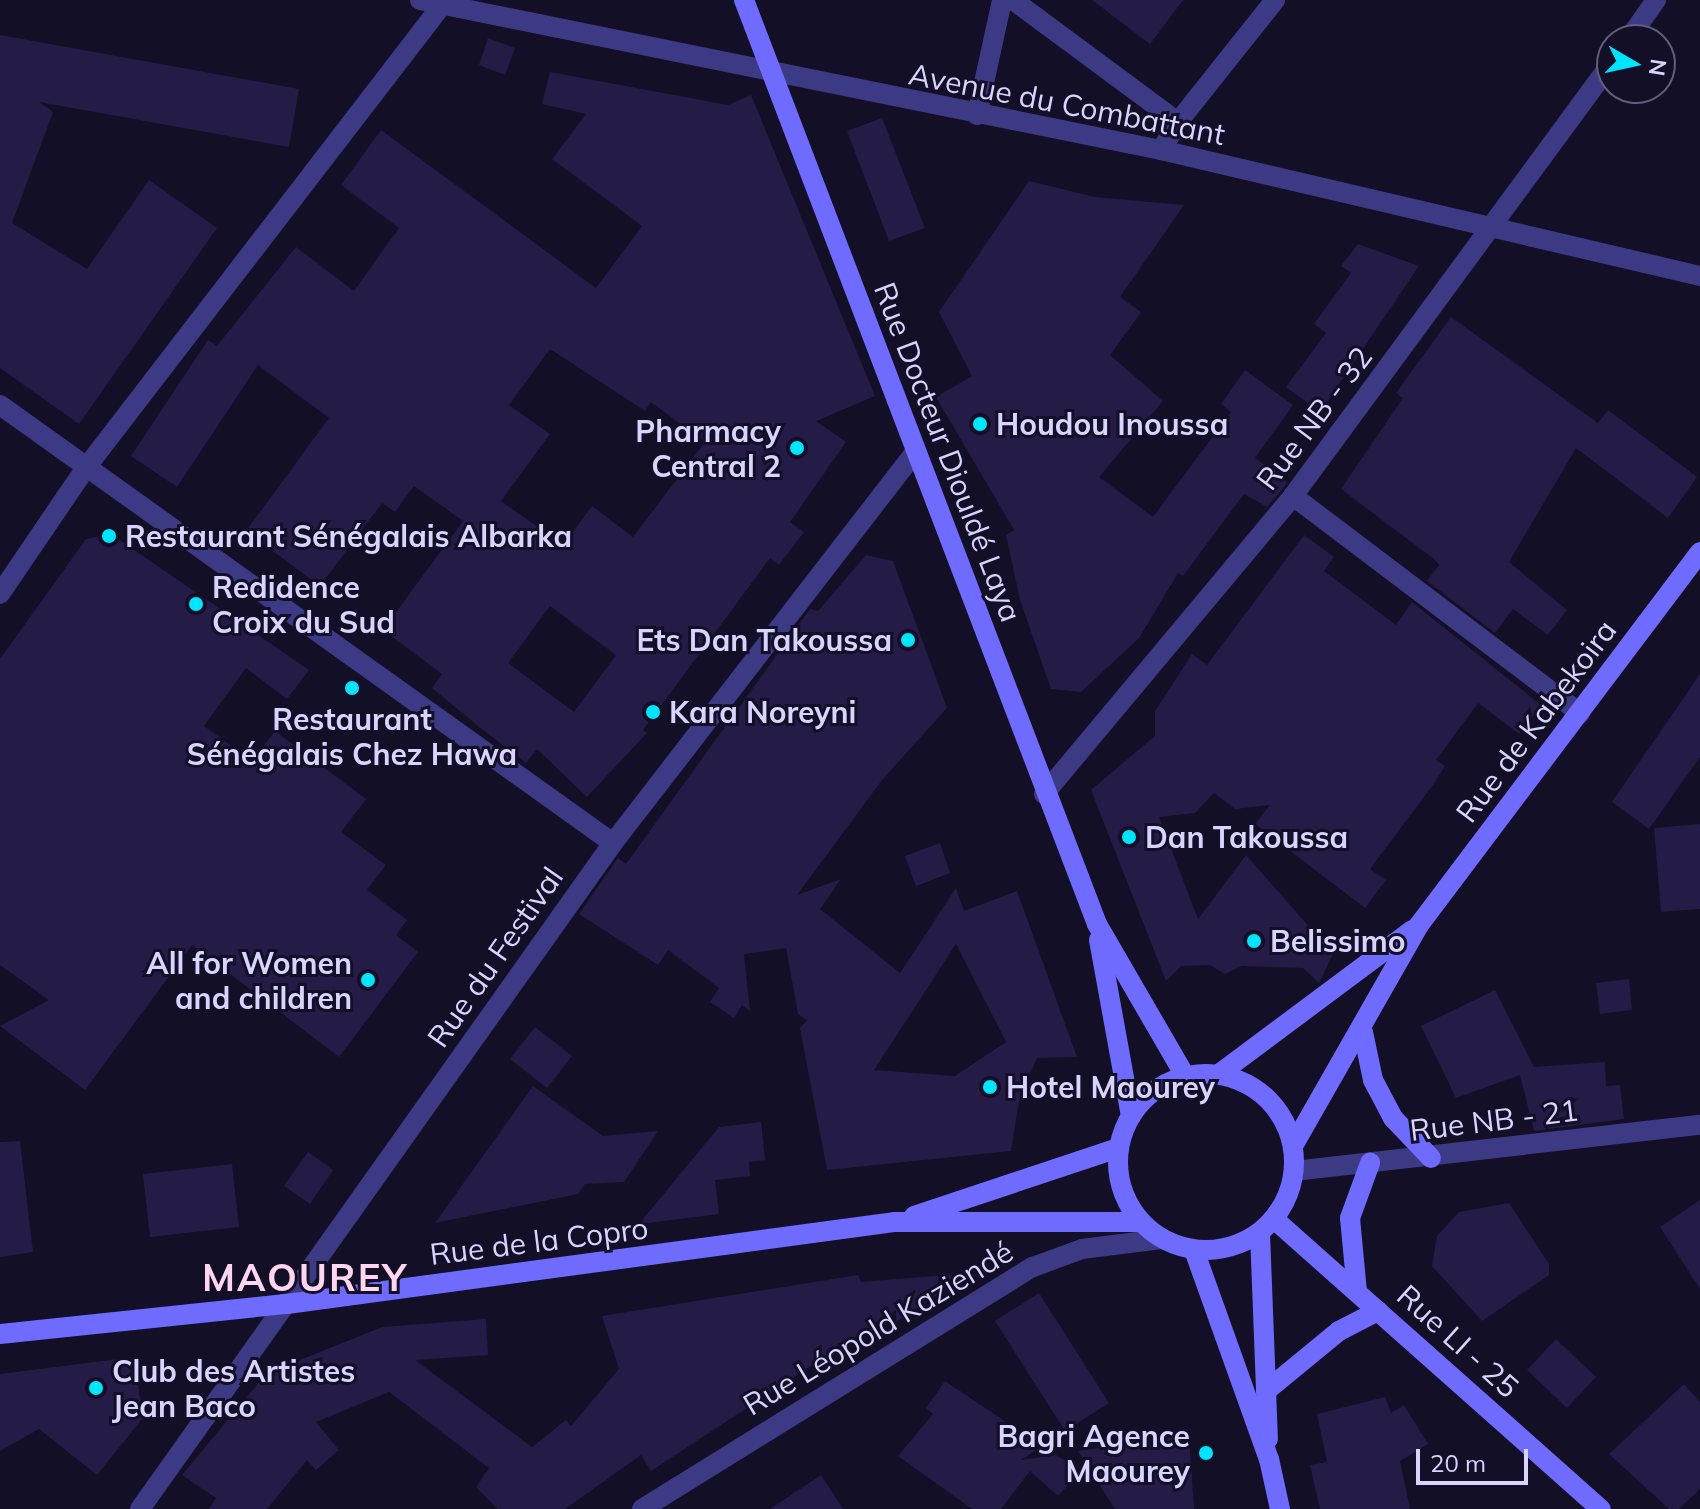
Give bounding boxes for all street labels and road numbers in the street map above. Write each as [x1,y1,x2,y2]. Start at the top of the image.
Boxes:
street label: Avenue du Combattant [906,56,1228,152]
street label: Rue Docteur Diouldé Laya [867,277,1029,627]
street label: Rue NB - 32 [1249,339,1379,497]
street label: Rue de Kabekoira [1448,613,1624,829]
street label: Rue du Festival [420,860,570,1054]
street label: Rue NB - 21 [1408,1092,1580,1148]
street label: Rue de la Copro [428,1210,650,1272]
street label: Rue Léopold Kaziendé [737,1233,1019,1423]
street label: Rue LI - 25 [1390,1277,1526,1405]

